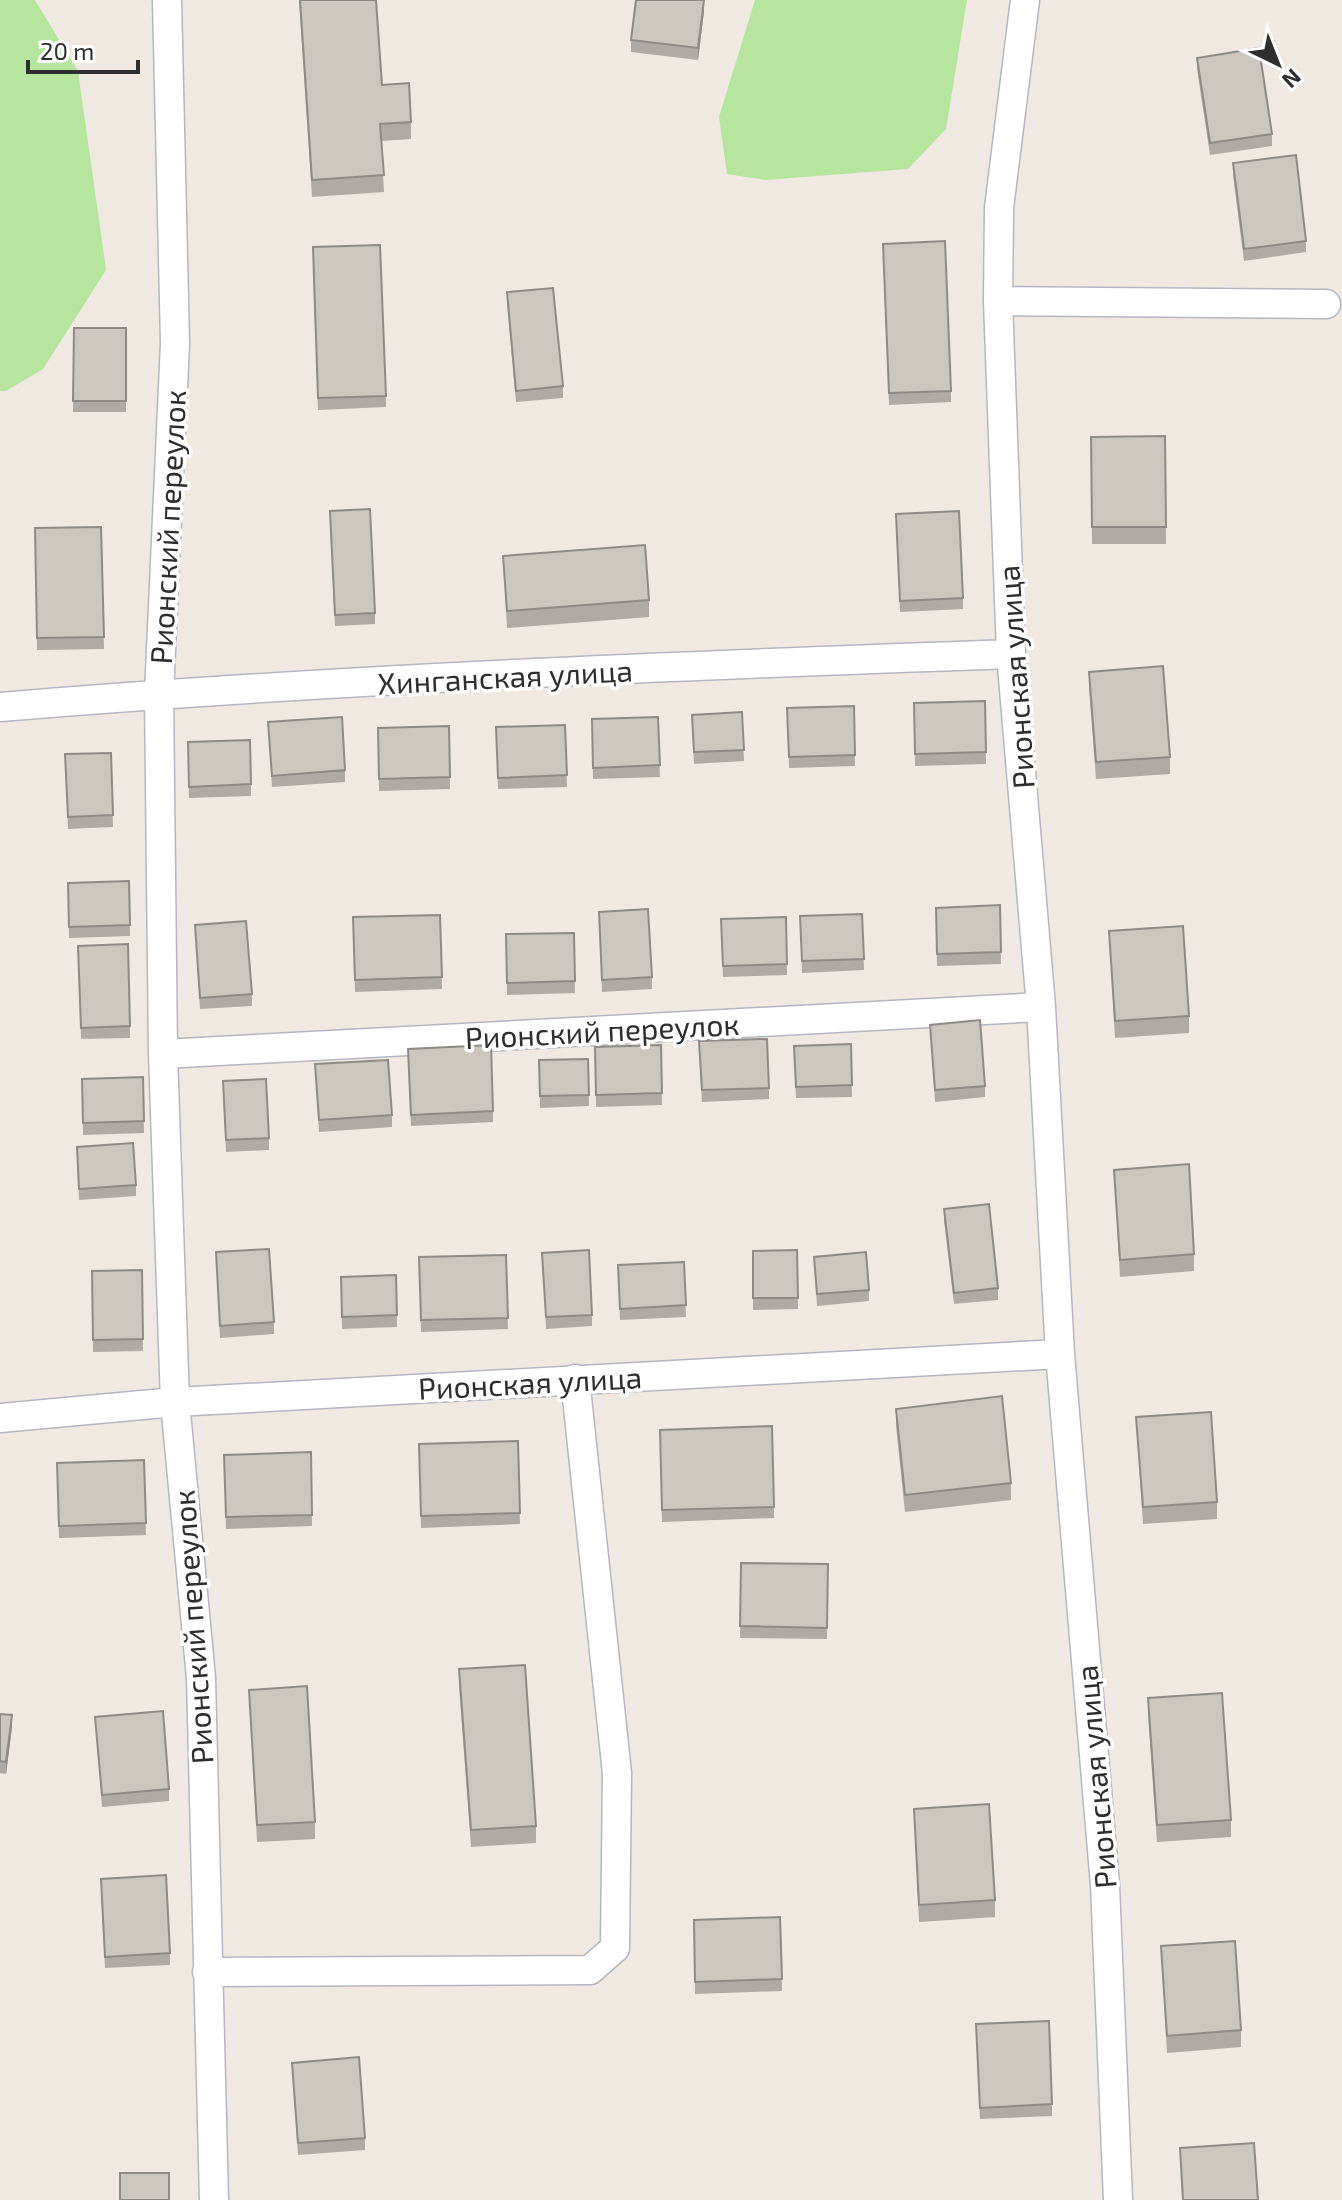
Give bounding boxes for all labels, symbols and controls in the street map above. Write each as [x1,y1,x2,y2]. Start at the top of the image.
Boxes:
scale bar [28,24,138,74]
north arrow [1238,24,1318,104]
text: 20 m [40,36,94,65]
text: N [1278,64,1307,94]
street label: Рионский переулок [142,389,193,665]
street label: Рионская улица [989,564,1042,790]
street label: Хинганская улица [376,651,634,702]
street label: Рионский переулок [464,1005,740,1056]
street label: Рионская улица [417,1358,643,1407]
street label: Рионский переулок [164,1489,221,1765]
street label: Рионская улица [1067,1664,1124,1890]

